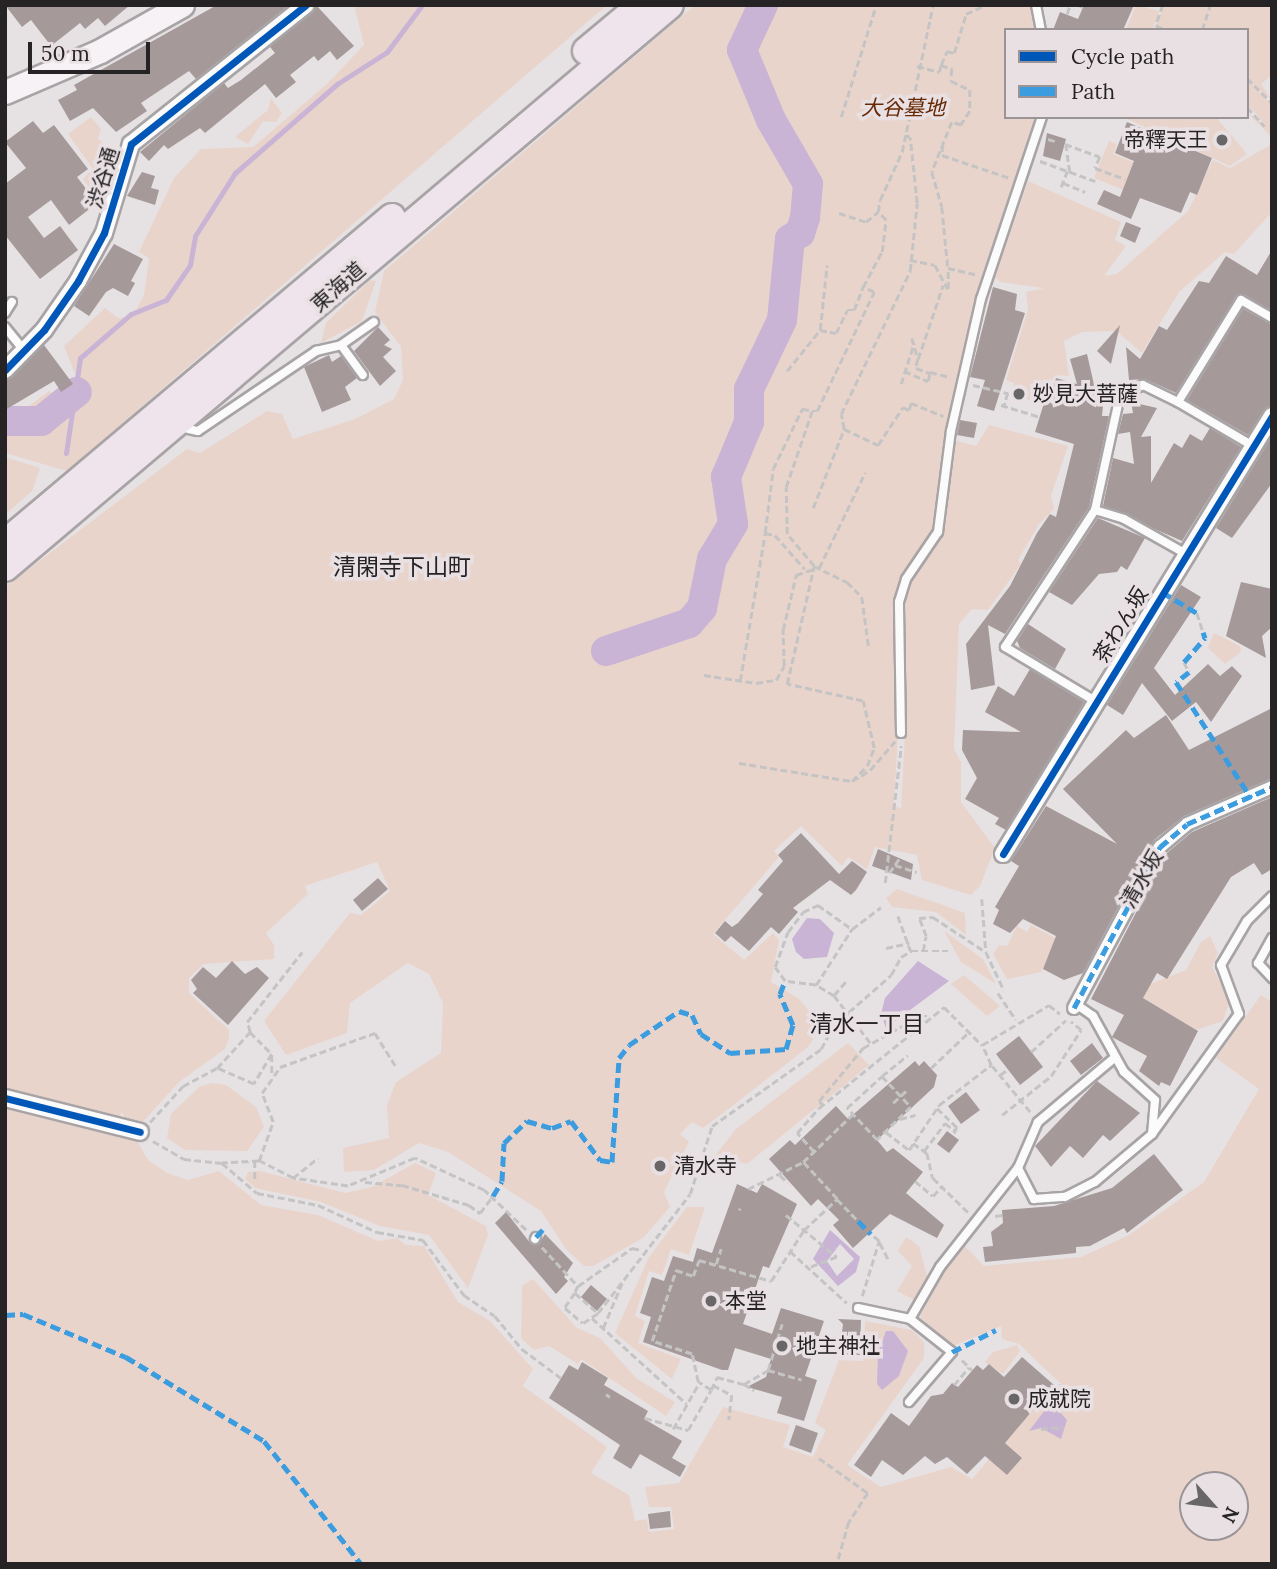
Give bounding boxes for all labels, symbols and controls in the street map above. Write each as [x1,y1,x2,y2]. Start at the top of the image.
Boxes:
scale bar [32,28,154,72]
legend [1004,28,1249,119]
text: 50 m [41,40,90,67]
text: Cycle path [1071,43,1174,70]
text: Path [1071,78,1115,105]
park label: 大谷墓地 [861,95,945,121]
place label: 帝釋天王 [1124,127,1208,153]
marker: 帝釋天王 [1214,132,1230,148]
street label: 渋谷通 [82,144,124,212]
street label: 東海道 [306,257,370,317]
place label: 妙見大菩薩 [1033,381,1138,407]
marker: 妙見大菩薩 [1011,386,1027,402]
district label: 清閑寺下山町 [333,553,471,581]
street label: 茶わん坂 [1089,583,1153,667]
street label: 清水坂 [1115,845,1169,913]
district label: 清水一丁目 [810,1010,924,1038]
place label: 清水寺 [674,1153,737,1179]
marker: 清水寺 [652,1158,668,1174]
place label: 本堂 [725,1288,767,1314]
marker: 本堂 [703,1293,719,1309]
place label: 地主神社 [796,1333,880,1359]
marker: 地主神社 [774,1338,790,1354]
place label: 成就院 [1028,1386,1091,1412]
marker: 成就院 [1006,1391,1022,1407]
north arrow [1179,1471,1249,1541]
text: N [1217,1503,1245,1527]

